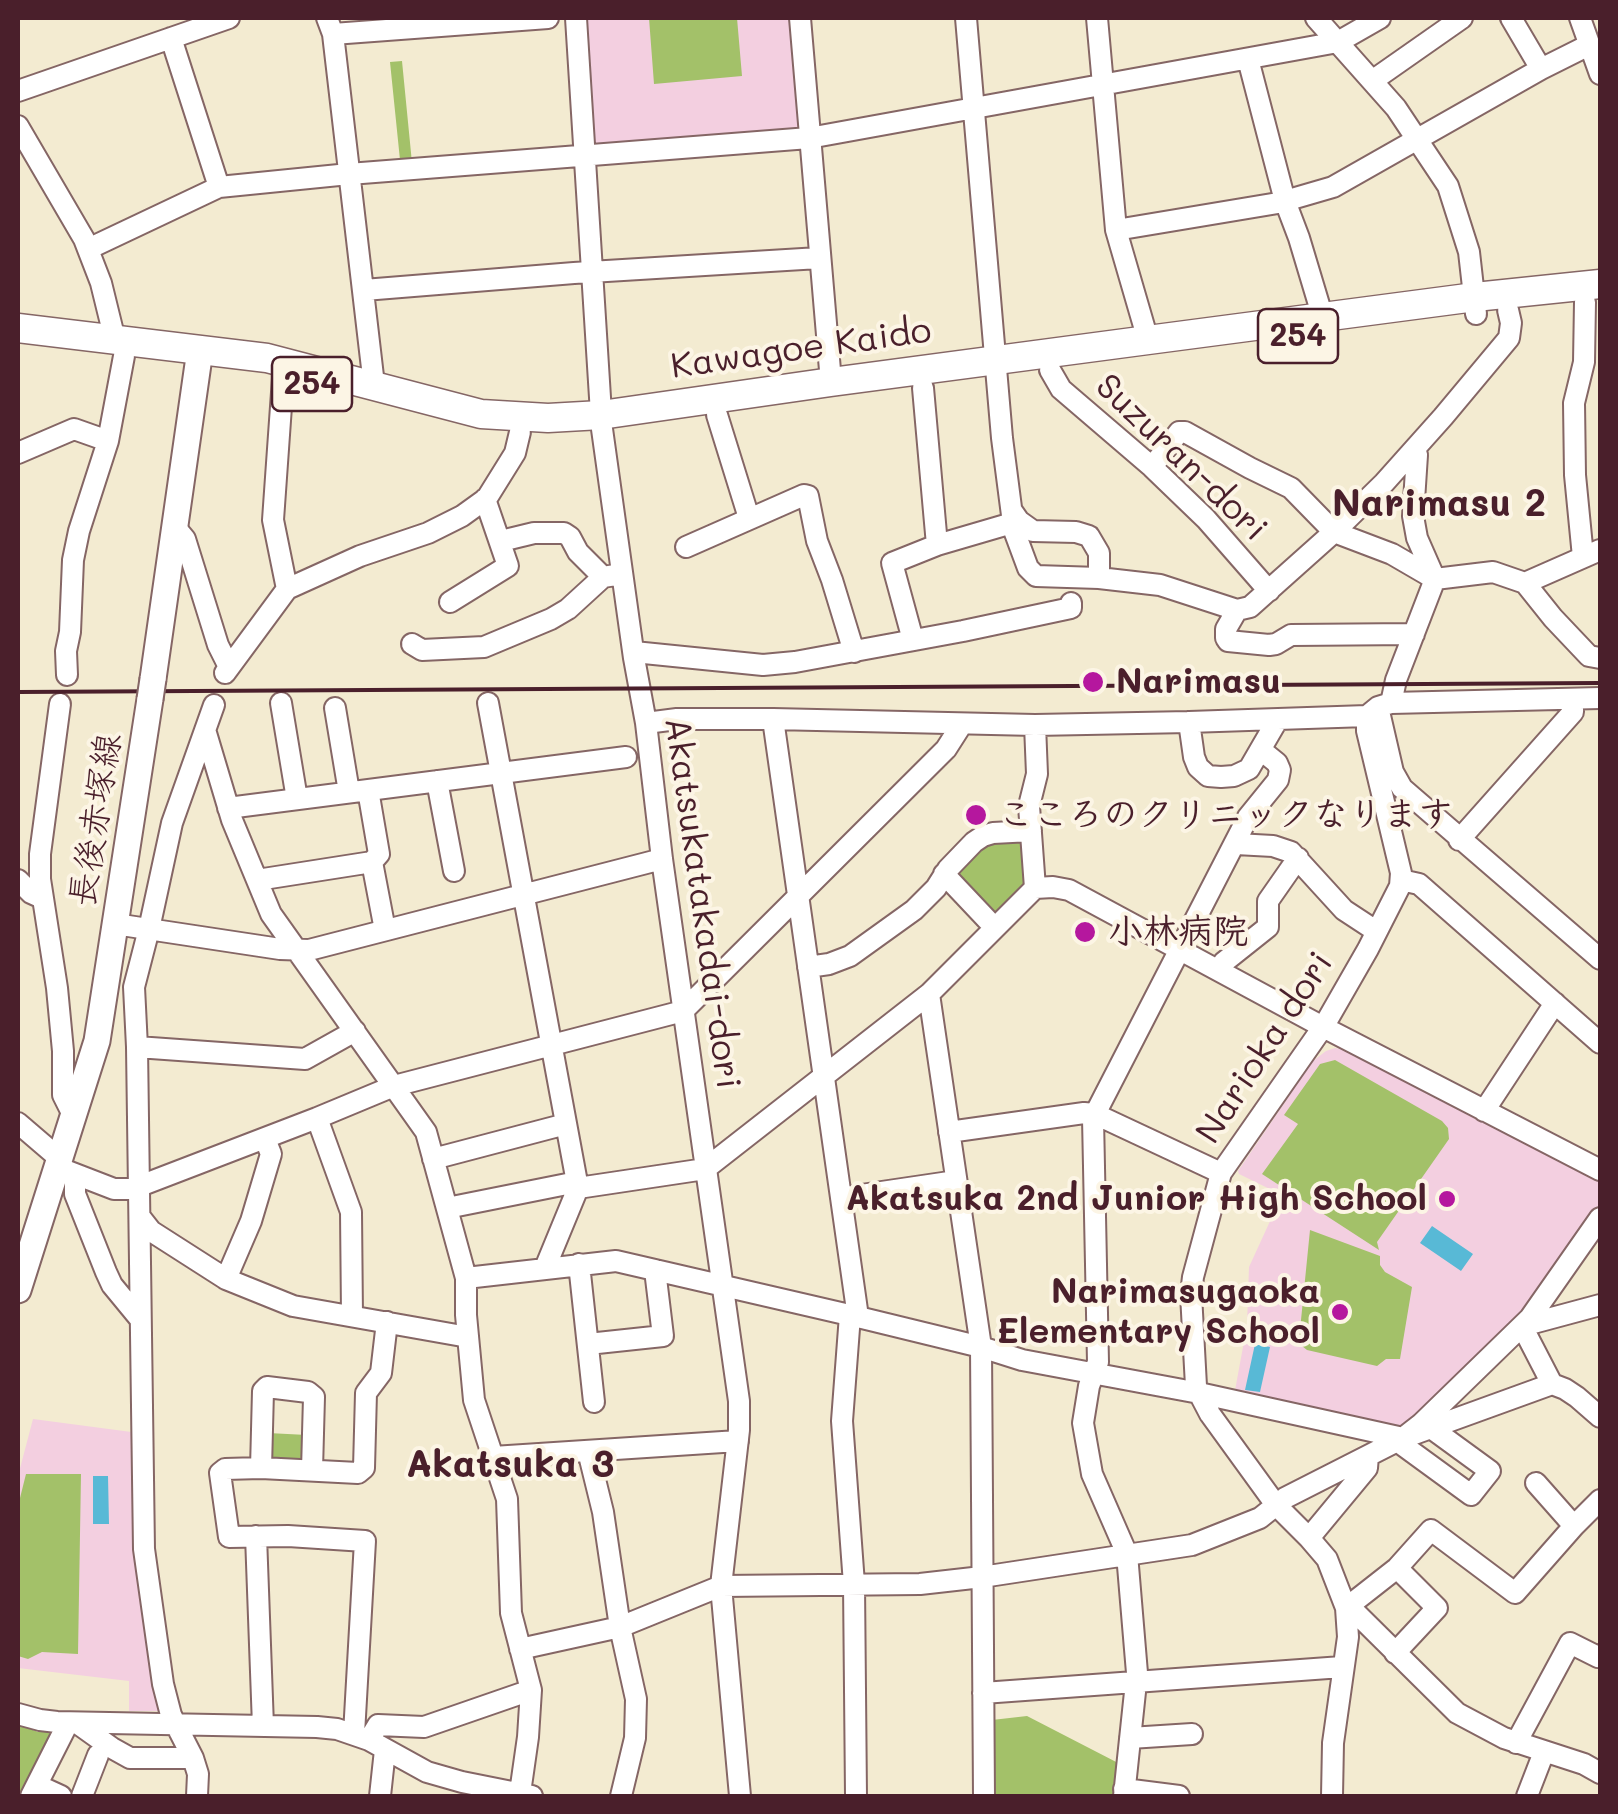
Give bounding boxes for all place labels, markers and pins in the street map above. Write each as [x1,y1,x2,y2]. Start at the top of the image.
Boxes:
place label: Narimasu [1116,661,1281,703]
marker: Narimasu [1080,669,1106,695]
place label: こころのクリニックなります [998,794,1453,836]
marker: こころのクリニックなります [963,802,989,828]
place label: 小林病院 [1108,911,1248,953]
marker: 小林病院 [1072,919,1098,945]
place label: Akatsuka 2nd Junior High School [846,1178,1427,1220]
marker: Akatsuka 2nd Junior High School [1436,1188,1458,1210]
place label: Narimasugaoka Elementary School [997,1271,1320,1353]
marker: Narimasugaoka Elementary School [1329,1301,1351,1323]

